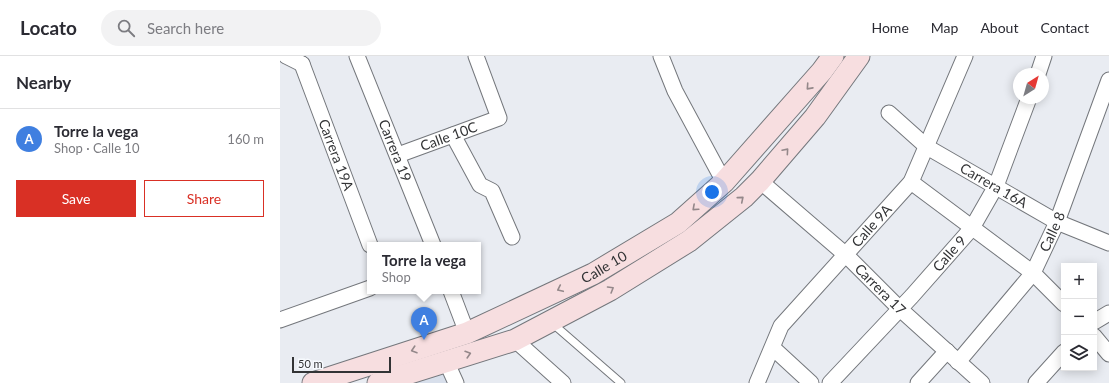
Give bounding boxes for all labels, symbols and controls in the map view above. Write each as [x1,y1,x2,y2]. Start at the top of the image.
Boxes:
search box [101,10,381,46]
text: Locato [20,16,77,39]
icon: search [115,17,137,39]
text: Search here [147,19,224,37]
text: Home [871,19,909,36]
text: Map [931,19,958,36]
text: About [980,19,1018,36]
text: Contact [1040,19,1089,36]
north arrow [1013,68,1049,104]
text: Nearby [16,72,71,93]
one-way arrow [806,82,813,89]
street label: Carrera 19A [315,117,358,193]
street label: Carrera 19 [375,117,416,184]
street label: Calle 10C [418,118,480,154]
text: Torre la vega [54,122,138,140]
text: A [24,131,34,147]
text: 160 m [227,131,264,147]
text: Shop · Calle 10 [54,140,139,156]
one-way arrow [781,149,788,156]
street label: Carrera 16A [957,159,1031,211]
button: Save [16,180,136,217]
button: Share [144,180,264,217]
your location [702,182,722,202]
one-way arrow [736,196,743,203]
street label: Calle 9A [848,200,895,250]
one-way arrow [692,203,700,210]
street label: Calle 8 [1035,209,1068,254]
street label: Calle 9 [929,232,969,275]
popup [367,242,481,294]
street label: Calle 10 [578,247,630,286]
text: Torre la vega [382,251,466,269]
street label: Carrera 17 [852,260,910,318]
map controls [1061,263,1097,371]
button: + [1061,263,1097,299]
text: Shop [382,269,411,285]
one-way arrow [557,284,564,292]
one-way arrow [607,287,614,294]
button: − [1061,299,1097,335]
pin: A [411,307,437,340]
button: layers [1061,335,1097,371]
one-way arrow [411,345,418,353]
one-way arrow [464,350,471,359]
scale bar [292,355,391,374]
text: 50 m [298,357,323,370]

